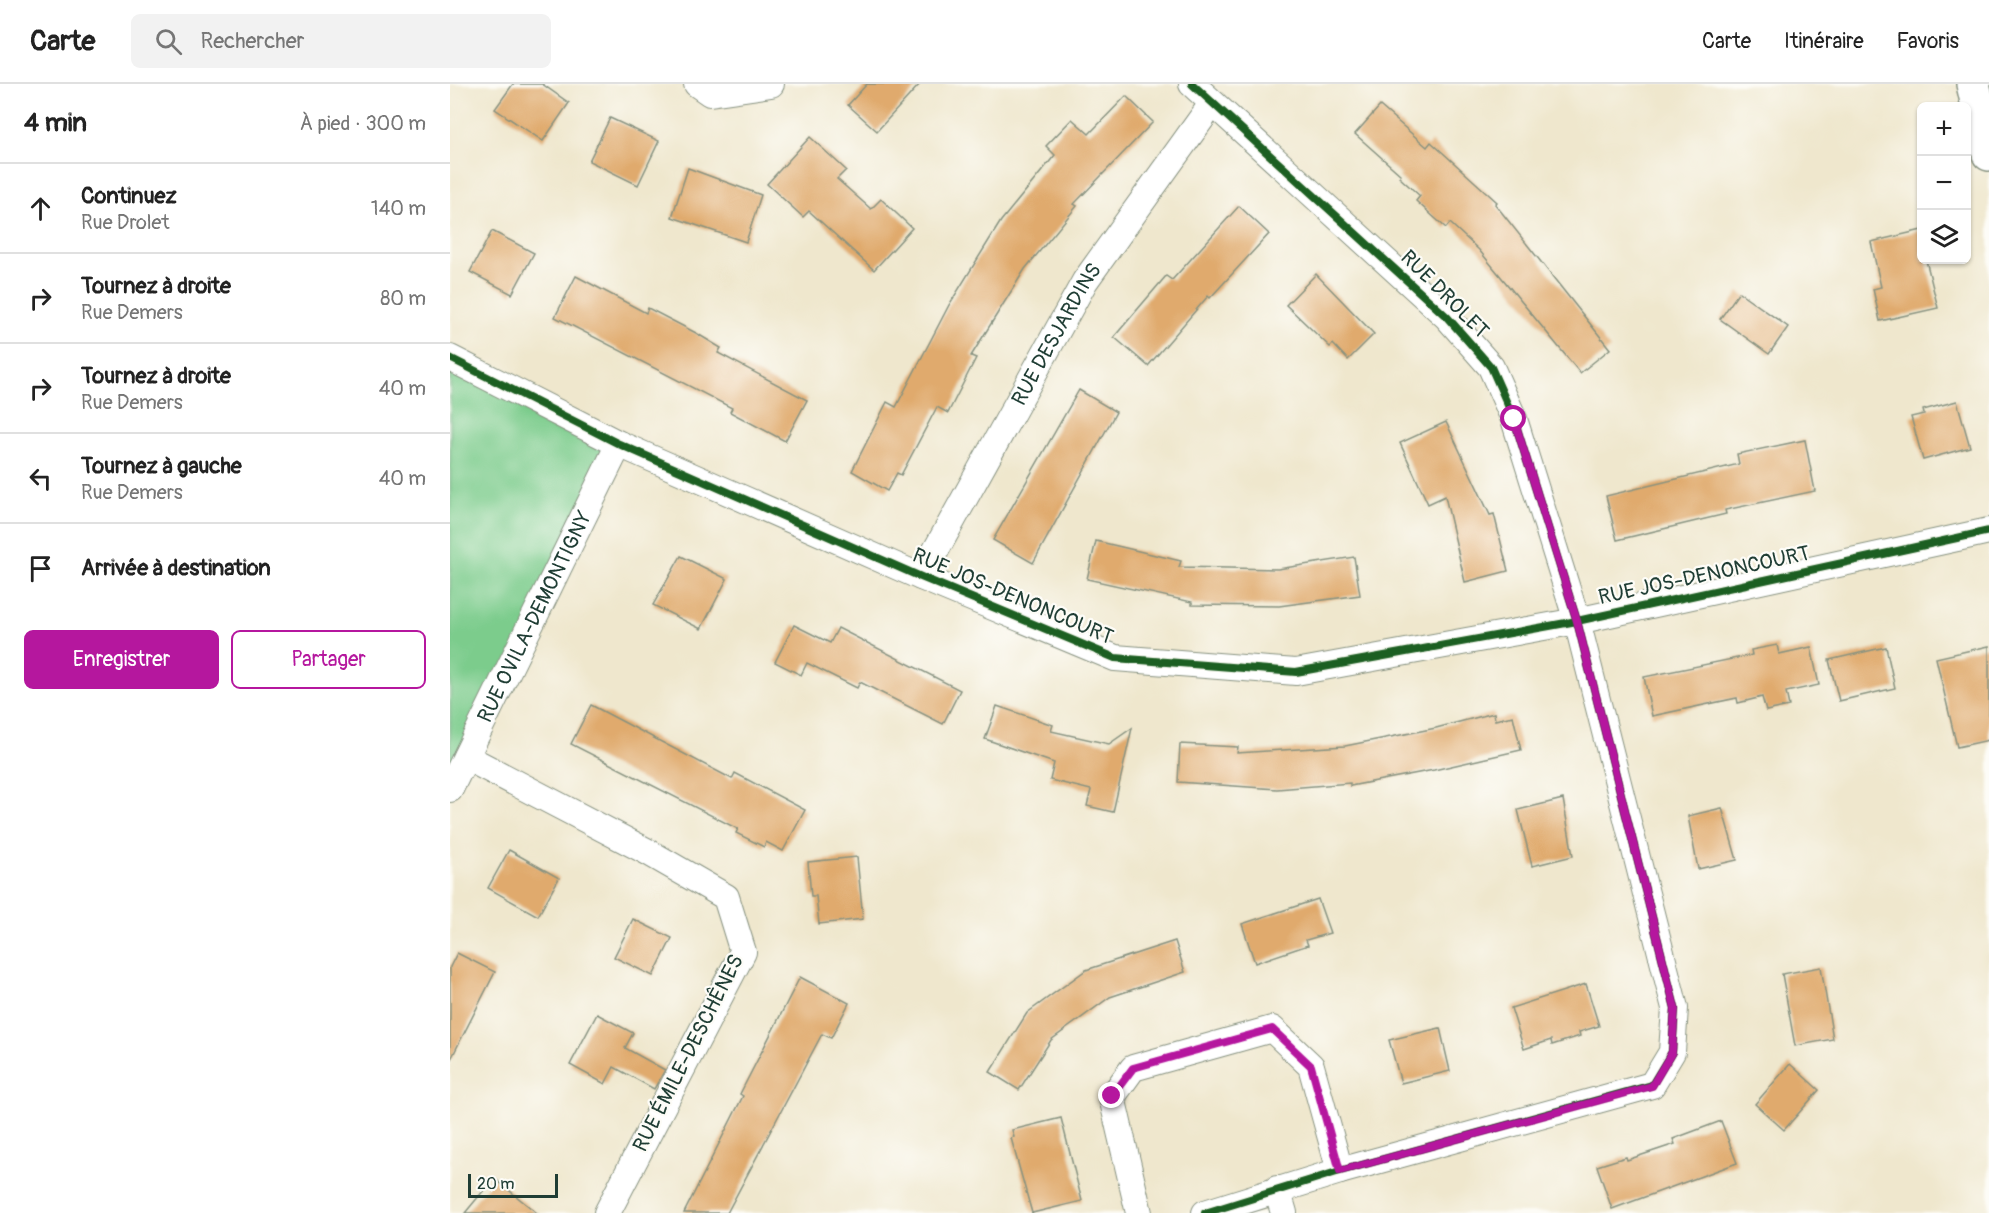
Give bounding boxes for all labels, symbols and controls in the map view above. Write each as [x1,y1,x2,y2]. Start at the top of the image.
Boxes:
search box [131,14,551,68]
text: Carte [30,24,95,59]
icon: search [152,25,185,58]
text: Rechercher [200,27,304,55]
text: Carte [1702,28,1751,55]
text: Itinéraire [1784,28,1864,55]
text: Favoris [1897,28,1959,55]
map controls [1917,102,1971,264]
button: + [1917,102,1971,156]
text: 4 min [24,107,87,139]
text: À pied · 300 m [300,111,426,136]
button: − [1917,156,1971,210]
text: Continuez [81,182,177,210]
icon: ahead [24,192,57,225]
text: 140 m [371,196,426,221]
text: Rue Drolet [81,210,170,235]
button: layers [1917,210,1971,264]
street label: RUE DROLET [1395,244,1495,345]
street label: RUE DESJARDINS [1006,258,1108,410]
text: Tournez à droite [81,272,231,300]
icon: right [24,282,57,315]
text: 80 m [380,286,426,311]
text: Rue Demers [81,300,183,325]
text: Tournez à droite [81,362,231,390]
icon: right [24,372,57,405]
text: 40 m [379,376,426,401]
text: Rue Demers [81,390,183,415]
route start [1500,405,1526,431]
text: Tournez à gauche [81,452,242,480]
icon: left [24,462,57,495]
text: 40 m [379,466,426,491]
text: Rue Demers [81,480,183,505]
street label: RUE OVILA-DEMONTIGNY [472,506,598,727]
street label: RUE JOS-DENONCOURT [1596,540,1813,611]
street label: RUE JOS-DENONCOURT [908,542,1118,651]
icon: arrive [24,552,57,585]
text: Arrivée à destination [81,554,271,582]
button: Enregistrer [24,630,219,689]
button: Partager [231,630,426,689]
street label: RUE ÉMILE-DESCHÊNES [626,950,750,1156]
route end [1098,1082,1124,1108]
scale bar [468,1171,558,1198]
text: 20 m [477,1174,515,1194]

